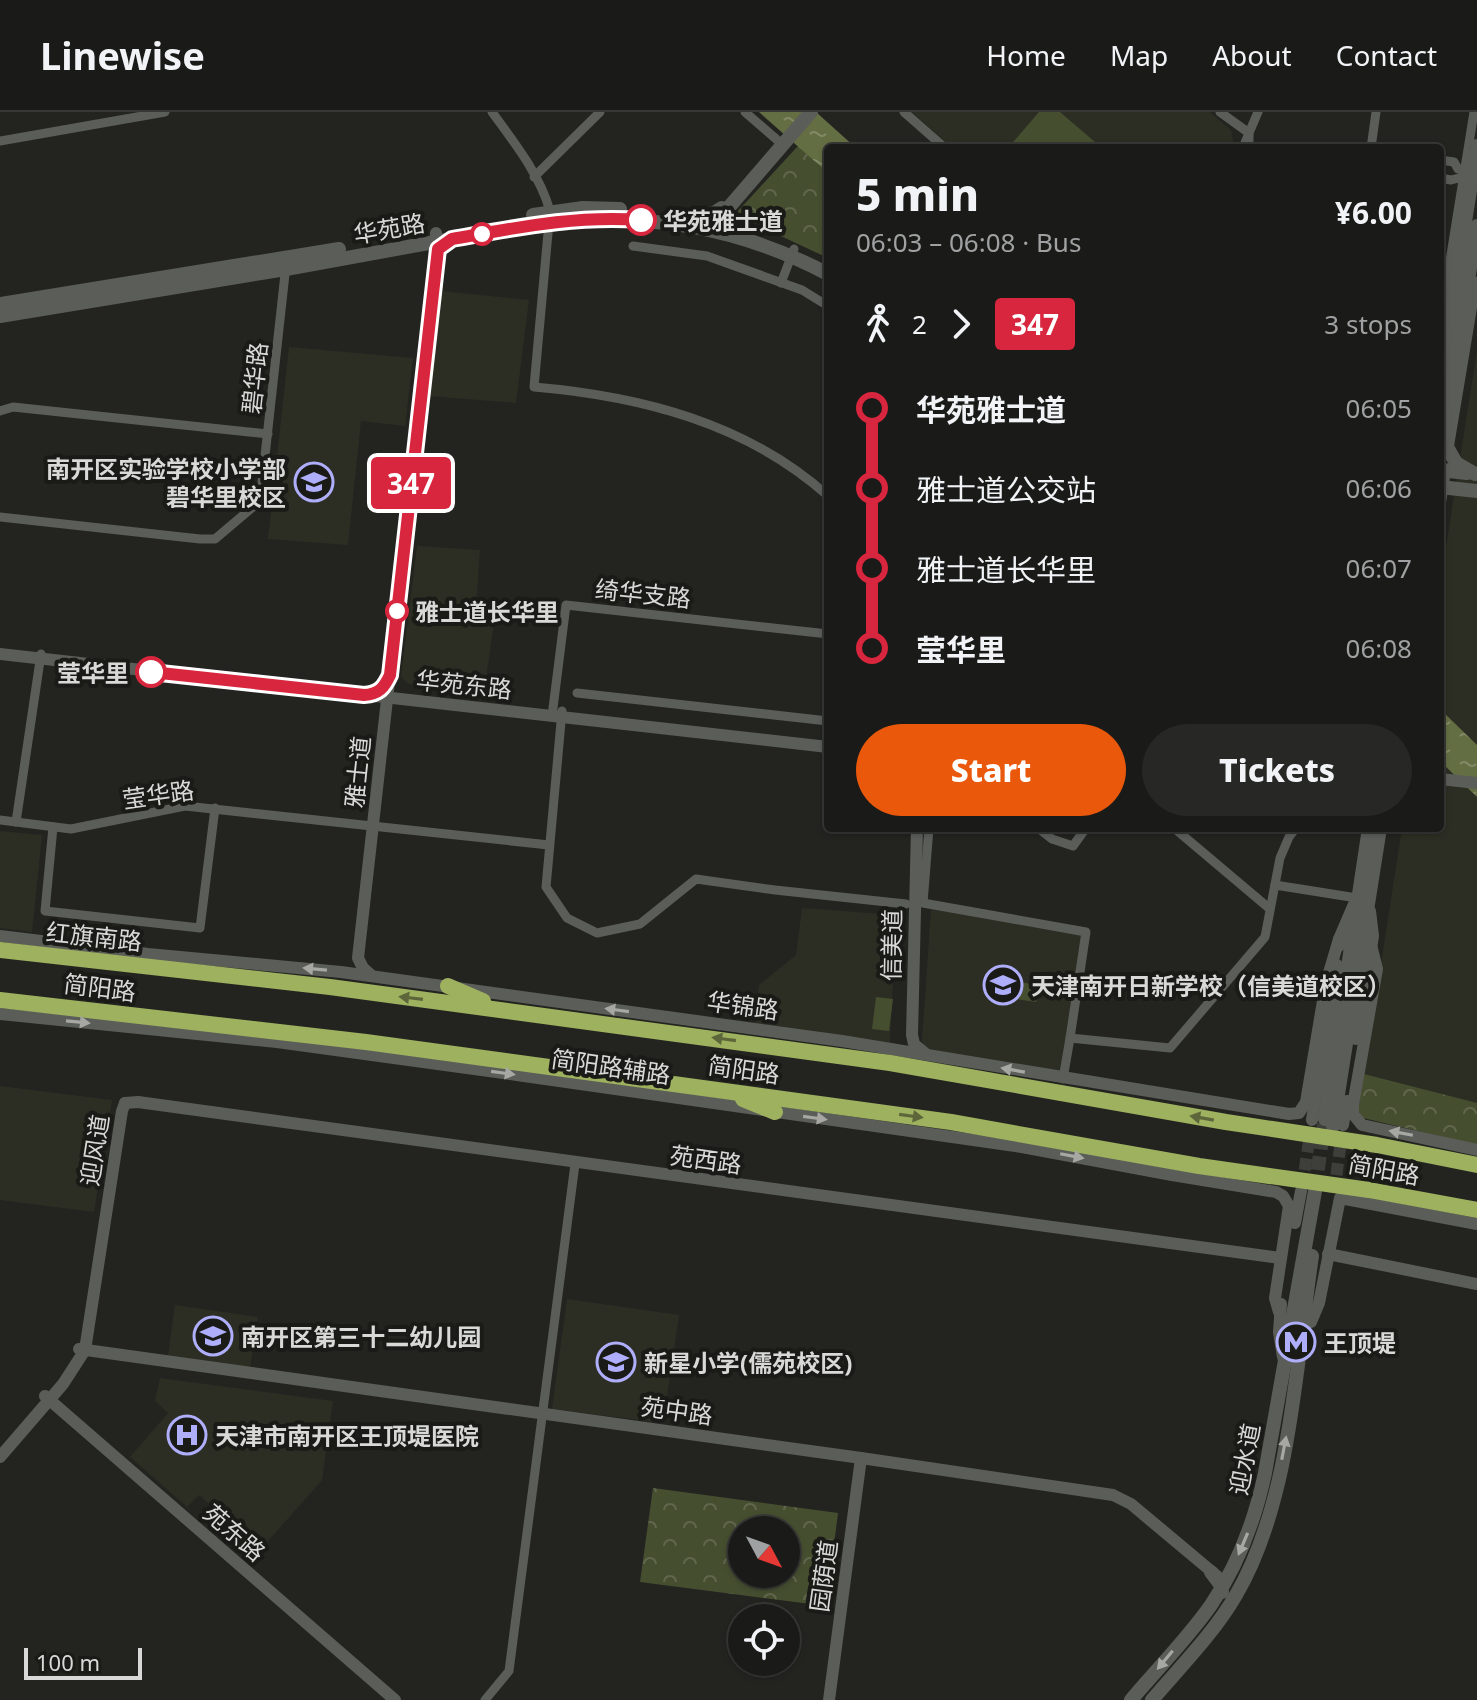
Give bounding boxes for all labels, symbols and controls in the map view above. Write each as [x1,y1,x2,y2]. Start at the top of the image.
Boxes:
text: Linewise [40,29,205,81]
text: Home [986,36,1066,74]
text: Map [1110,36,1168,74]
text: About [1212,36,1292,74]
text: Contact [1336,36,1437,74]
text: 5 min [856,164,979,224]
text: ¥6.00 [1335,192,1412,233]
place label: 华苑雅士道 [663,204,783,237]
street label: 华苑路 [351,205,427,251]
marker: 华苑雅士道 [626,205,656,235]
unlabelled marker [471,223,493,245]
text: 06:03 – 06:08 · Bus [856,224,1081,260]
icon: walk [856,302,900,346]
icon: forward [939,302,983,346]
text: 347 [1011,305,1059,343]
text: 2 [912,306,927,342]
text: 3 stops [1324,306,1412,342]
street label: 碧华路 [234,340,274,416]
text: 华苑雅士道 [916,389,1066,430]
text: 06:05 [1346,390,1412,426]
place label: 南开区实验学校小学部 碧华里校区 [46,452,286,513]
line badge: 347 [365,457,457,509]
school or university icon: 南开区实验学校小学部 碧华里校区 [293,461,335,503]
text: 347 [387,464,435,502]
text: 雅士道公交站 [916,469,1096,510]
text: 06:06 [1346,470,1412,506]
text: 雅士道长华里 [916,549,1096,590]
text: 06:07 [1346,550,1412,586]
street label: 绮华支路 [594,572,692,614]
place label: 雅士道长华里 [415,595,559,628]
marker: 雅士道长华里 [386,600,408,622]
text: 莹华里 [916,629,1006,670]
text: 06:08 [1346,630,1412,666]
place label: 莹华里 [57,656,129,689]
marker: 莹华里 [136,657,166,687]
street label: 华苑东路 [415,663,513,705]
button: Start [856,724,1126,816]
button: Tickets [1142,724,1412,816]
street label: 雅士道 [337,734,377,810]
street label: 莹华路 [120,773,196,815]
street label: 信美道 [874,909,908,981]
street label: 红旗南路 [45,915,143,957]
one-way arrow [302,963,327,976]
school or university icon: 天津南开日新学校（信美道校区） [982,964,1024,1006]
street label: 简阳路 [62,966,138,1008]
place label: 天津南开日新学校（信美道校区） [1031,969,1391,1002]
street label: 华锦路 [705,984,781,1026]
one-way arrow [398,991,423,1004]
one-way arrow [604,1003,629,1016]
one-way arrow [66,1016,91,1029]
one-way arrow [711,1032,736,1045]
street label: 简阳路辅路 [549,1041,673,1091]
street label: 简阳路 [706,1048,782,1090]
one-way arrow [1000,1064,1025,1076]
one-way arrow [490,1066,515,1079]
one-way arrow [898,1110,923,1123]
one-way arrow [1189,1111,1214,1123]
street label: 迎风道 [72,1112,116,1188]
one-way arrow [803,1112,828,1125]
one-way arrow [1388,1126,1413,1139]
street label: 苑西路 [668,1138,744,1180]
street label: 简阳路 [1346,1146,1422,1192]
one-way arrow [1060,1151,1085,1163]
school or university icon: 南开区第三十二幼儿园 [192,1315,234,1357]
place label: 南开区第三十二幼儿园 [241,1320,481,1353]
metro station icon: 王顶堤 [1275,1321,1317,1363]
place label: 王顶堤 [1324,1326,1396,1359]
school or university icon: 新星小学(儒苑校区) [595,1341,637,1383]
place label: 新星小学(儒苑校区) [644,1346,852,1379]
street label: 苑中路 [639,1389,715,1431]
hospital icon: 天津市南开区王顶堤医院 [166,1414,208,1456]
place label: 天津市南开区王顶堤医院 [215,1419,479,1452]
street label: 迎水道 [1221,1421,1267,1497]
one-way arrow [1278,1435,1290,1460]
street label: 苑东路 [197,1496,273,1568]
north arrow [728,1516,800,1588]
map controls [728,1516,800,1676]
one-way arrow [1236,1532,1250,1556]
street label: 园荫道 [802,1538,844,1614]
button: locate [728,1604,800,1676]
scale bar [24,1644,142,1680]
text: 100 m [36,1647,100,1677]
one-way arrow [1157,1649,1174,1669]

